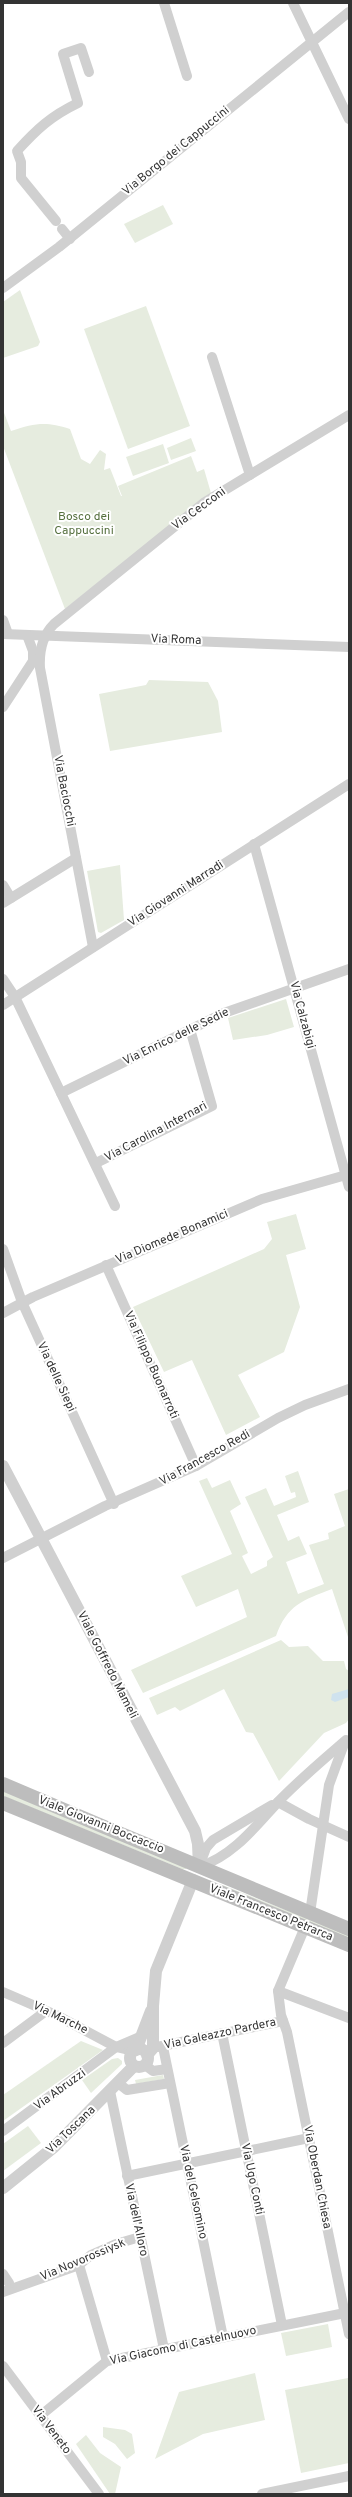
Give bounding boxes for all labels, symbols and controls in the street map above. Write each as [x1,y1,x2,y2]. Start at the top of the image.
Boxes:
street label: Via Borgo dei Cappuccini [119,103,233,199]
street label: Via Cecconi [169,484,229,534]
park label: Bosco dei Cappuccini [54,509,114,539]
street label: Via Roma [150,631,202,649]
street label: Via Baciocchi [49,754,79,828]
street label: Via Giovanni Marradi [125,857,227,931]
street label: Via Calzabigi [285,980,319,1050]
street label: Via Enrico delle Sedie [120,1004,232,1070]
street label: Via Carolina Internari [102,1098,210,1166]
street label: Via Diomede Bonamici [113,1206,231,1268]
street label: Via Filippo Buonarroti [120,1308,182,1422]
street label: Via delle Siepi [33,1339,79,1415]
street label: Via Francesco Redi [157,1426,253,1490]
street label: Viale Goffredo Mameli [73,1608,141,1722]
street label: Viale Giovanni Boccaccio [36,1792,167,1858]
street label: Viale Francesco Petrarca [207,1881,335,1945]
street label: Via Marche [30,1998,90,2038]
street label: Via Galeazzo Pardera [162,2014,278,2054]
street label: Via Abruzzi [31,2066,89,2114]
street label: Via Toscana [43,2102,99,2158]
street label: Via Oberdan Chiesa [299,2124,335,2230]
street label: Via Ugo Conti [237,2142,267,2216]
street label: Via del Gelsomino [175,2143,211,2241]
street label: Via dell'Alloro [120,2182,152,2258]
street label: Via Novorossiysk [38,2235,128,2285]
street label: Via Giacomo di Castelnuovo [108,2323,258,2369]
street label: Via Veneto [27,2402,75,2458]

